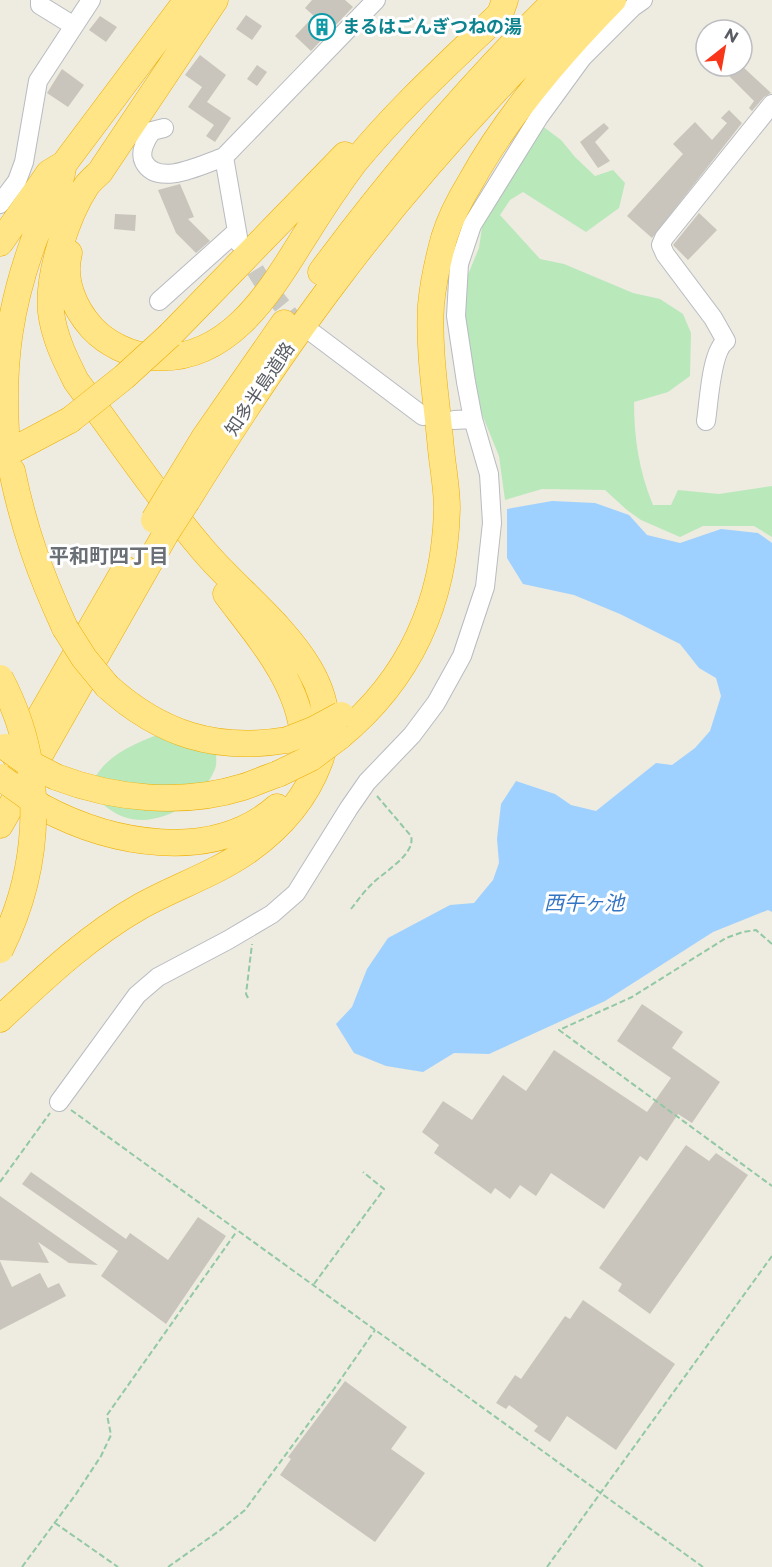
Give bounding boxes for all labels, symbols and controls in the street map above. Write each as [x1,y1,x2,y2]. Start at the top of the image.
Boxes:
building icon: まるはごんぎつねの湯 [307,12,337,42]
place label: まるはごんぎつねの湯 [342,16,522,38]
north arrow [694,18,754,78]
text: N [721,24,742,47]
street label: 知多半島道路 [221,338,299,440]
district label: 平和町四丁目 [49,544,169,568]
water label: 西午ヶ池 [544,891,626,915]

